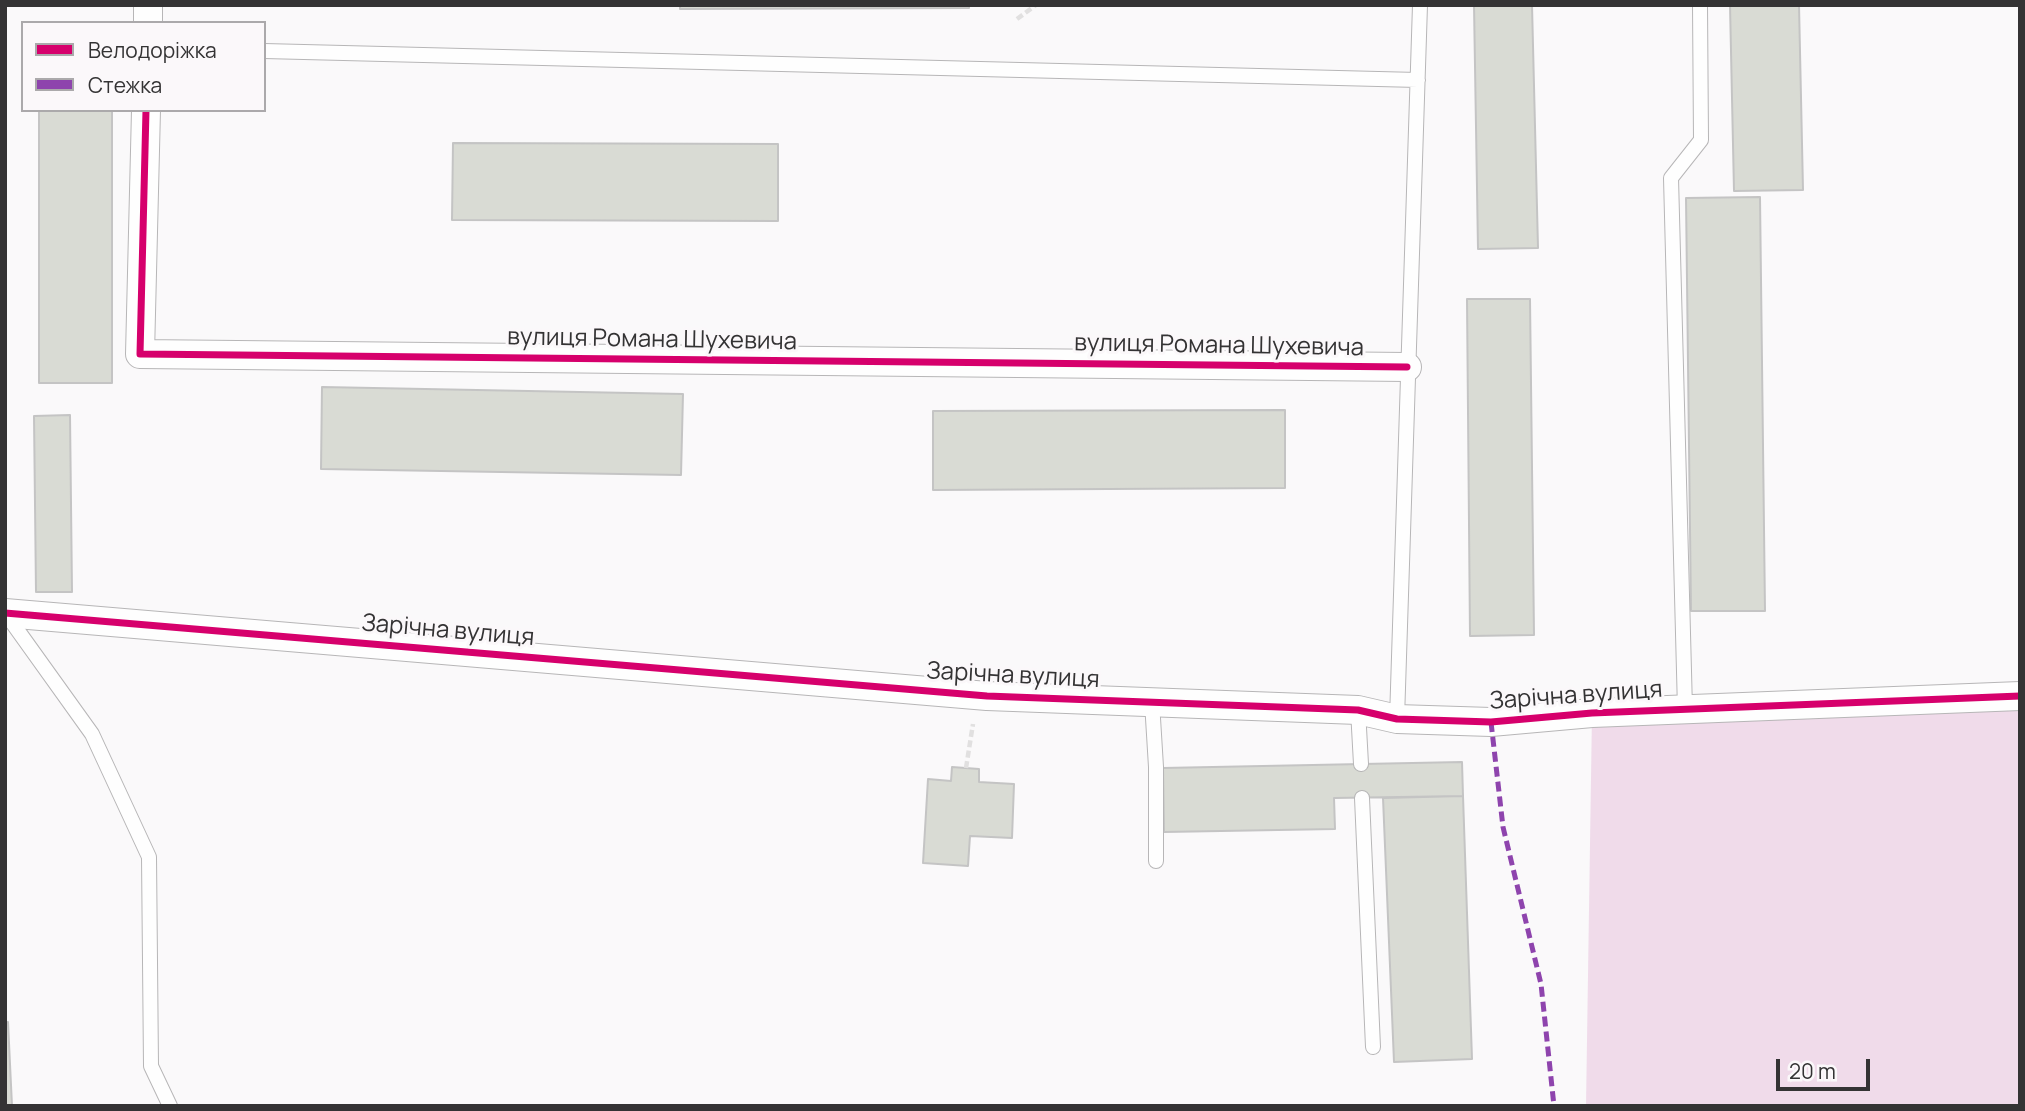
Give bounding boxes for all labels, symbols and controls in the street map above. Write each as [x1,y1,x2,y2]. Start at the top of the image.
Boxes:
legend [21,21,266,112]
text: Велодоріжка [88,36,217,64]
text: Стежка [88,71,162,99]
street label: вулиця Романа Шухевича [507,323,797,357]
street label: вулиця Романа Шухевича [1074,329,1364,363]
street label: Зарічна вулиця [360,609,536,653]
street label: Зарічна вулиця [926,657,1100,695]
street label: Зарічна вулиця [1489,676,1663,716]
scale bar [1780,1044,1874,1088]
text: 20 m [1789,1057,1836,1085]

